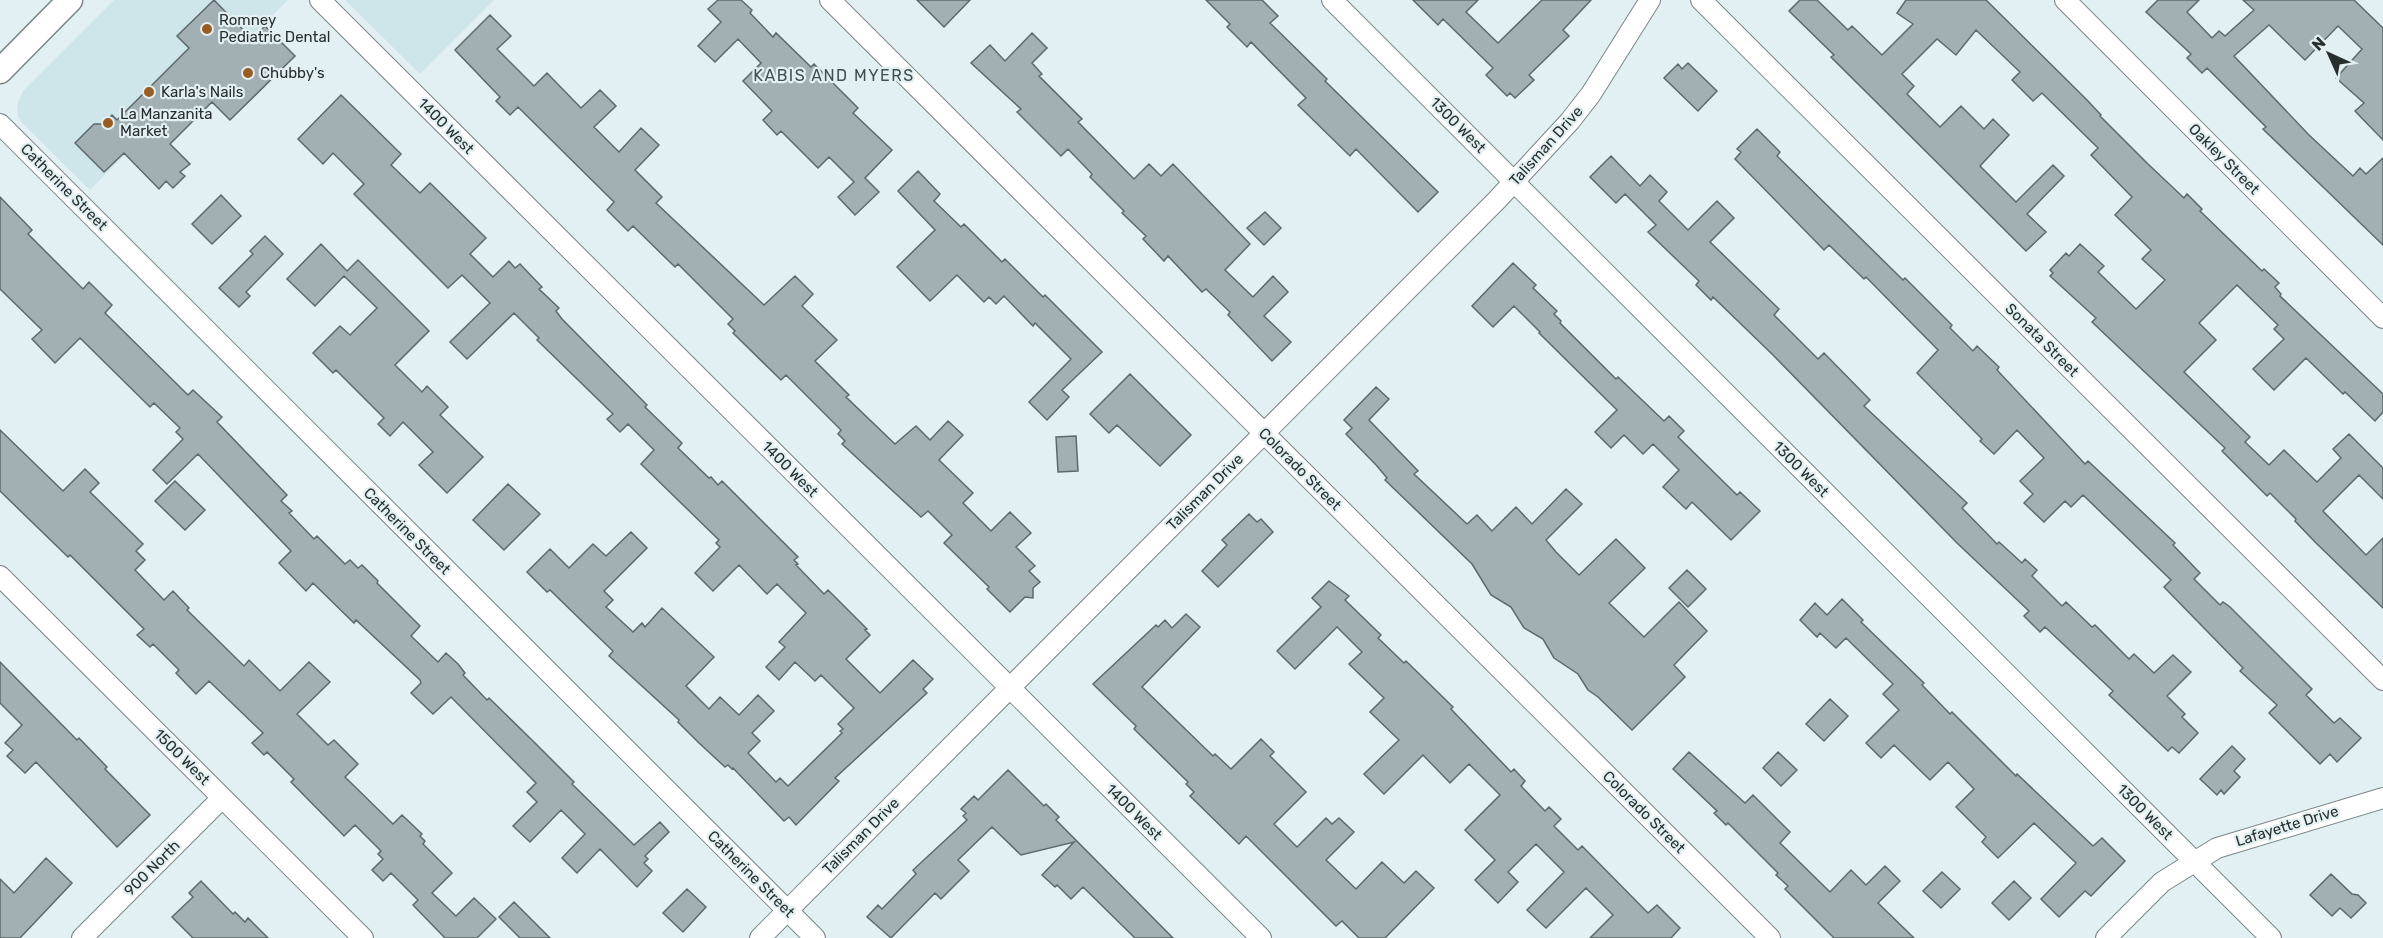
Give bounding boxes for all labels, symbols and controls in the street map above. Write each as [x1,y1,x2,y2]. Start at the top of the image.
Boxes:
place label: Romney Pediatric Dental [219,11,330,46]
marker: Romney Pediatric Dental [200,22,214,36]
north arrow [2299,24,2359,84]
text: N [2308,33,2330,55]
place label: Chubby's [260,64,325,82]
marker: Chubby's [241,66,255,80]
district label: KABIS AND MYERS [753,66,915,85]
place label: Karla's Nails [161,83,244,101]
marker: Karla's Nails [142,85,156,99]
street label: 1300 West [1426,93,1490,157]
street label: 1400 West [414,94,478,158]
street label: Talisman Drive [1506,102,1586,190]
place label: La Manzanita Market [120,105,212,140]
marker: La Manzanita Market [101,116,115,130]
street label: Oakley Street [2185,120,2263,198]
street label: Catherine Street [17,140,111,234]
street label: Sonata Street [2002,300,2083,381]
street label: Colorado Street [1255,424,1345,514]
street label: 1400 West [758,437,822,501]
street label: 1300 West [1769,437,1833,501]
street label: Talisman Drive [1163,450,1247,534]
street label: Catherine Street [360,484,454,578]
street label: 1500 West [150,725,214,789]
street label: Colorado Street [1599,767,1689,857]
street label: 1400 West [1102,780,1166,844]
street label: 1300 West [2113,780,2177,844]
street label: Talisman Drive [819,794,903,878]
street label: Lafayette Drive [2233,802,2341,850]
street label: Catherine Street [704,827,798,921]
street label: 900 North [120,836,184,900]

